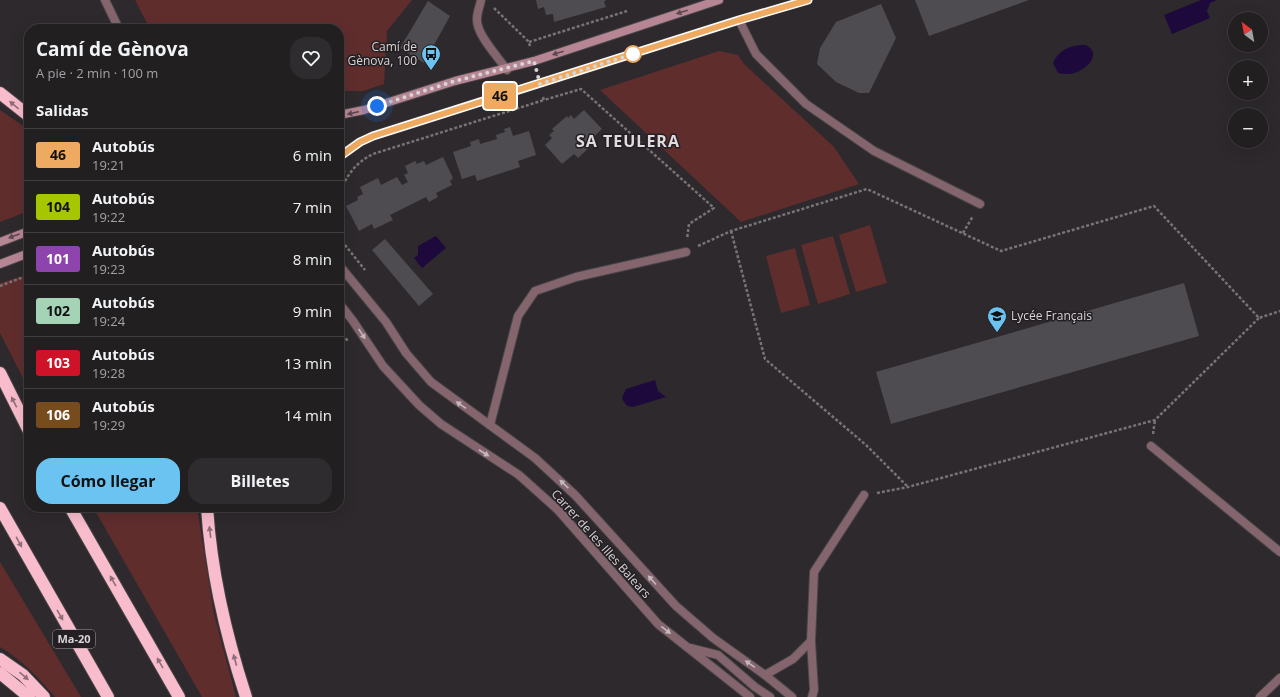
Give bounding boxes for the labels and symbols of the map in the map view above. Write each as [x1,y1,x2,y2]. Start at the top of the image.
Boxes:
one-way arrow [675,10,687,16]
north arrow [1228,12,1268,52]
place label: Camí de Gènova, 100 [347,38,417,69]
bus stop icon: Camí de Gènova, 100 [420,43,442,71]
unlabelled marker [624,45,642,63]
one-way arrow [552,51,564,57]
line badge: 46 [482,83,518,109]
your location [367,96,387,116]
one-way arrow [9,101,20,110]
one-way arrow [347,110,359,116]
district label: SA TEULERA [576,130,680,152]
one-way arrow [8,234,20,240]
school or university icon: Lycée Français [986,305,1008,333]
place label: Lycée Français [1011,307,1092,324]
one-way arrow [358,329,366,339]
one-way arrow [11,396,18,408]
one-way arrow [455,402,467,409]
one-way arrow [478,449,490,456]
one-way arrow [559,480,569,489]
street label: Carrer de les Illes Balears [548,486,655,602]
one-way arrow [207,526,213,538]
one-way arrow [15,536,22,548]
one-way arrow [109,575,116,587]
one-way arrow [648,575,657,585]
one-way arrow [57,609,64,621]
one-way arrow [661,626,672,635]
road number: Ma-20 [53,630,95,648]
one-way arrow [232,653,238,665]
one-way arrow [157,657,164,669]
one-way arrow [745,660,756,668]
one-way arrow [18,672,29,681]

